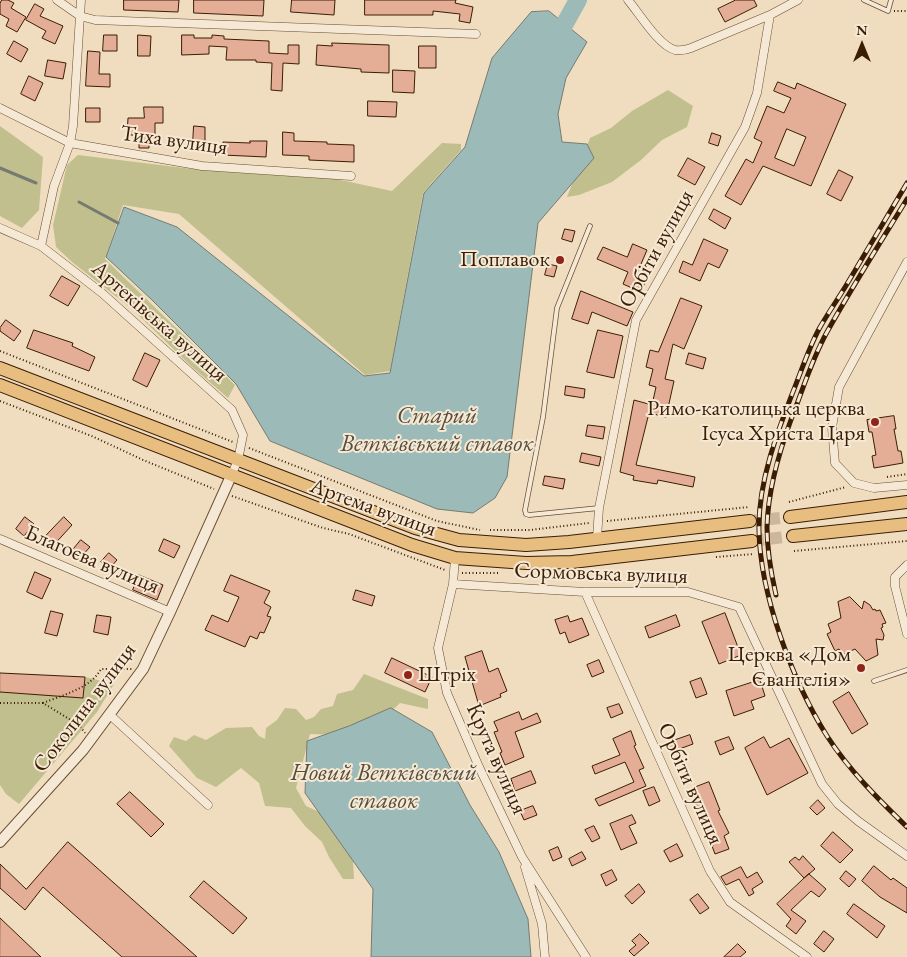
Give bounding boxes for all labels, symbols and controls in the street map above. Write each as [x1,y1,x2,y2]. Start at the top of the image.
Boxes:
north arrow [837,20,887,70]
text: N [856,21,868,39]
street label: Тиха вулиця [119,120,229,162]
street label: Орбіти вулиця [614,186,700,312]
place label: Поплавок [460,247,550,273]
marker: Поплавок [554,254,566,266]
street label: Артеківська вулиця [86,256,232,388]
place label: Римо-католицька церква Ісуса Христа Царя [647,396,865,448]
water label: Старий Ветківський ставок [340,402,534,458]
marker: Римо-католицька церква Ісуса Христа Царя [869,416,881,428]
street label: Артема вулиця [306,473,440,543]
street label: Благоєва вулиця [21,520,163,600]
street label: Сормовська вулиця [514,558,688,590]
street label: Соколина вулиця [28,638,142,778]
place label: Церква «Дом Євангелія» [728,642,851,694]
place label: Штріх [418,662,476,688]
marker: Церква «Дом Євангелія» [855,662,867,674]
marker: Штріх [402,669,414,681]
street label: Крута вулиця [460,699,532,819]
street label: Орбіти вулиця [651,719,729,849]
water label: Новий Ветківський ставок [291,759,477,815]

